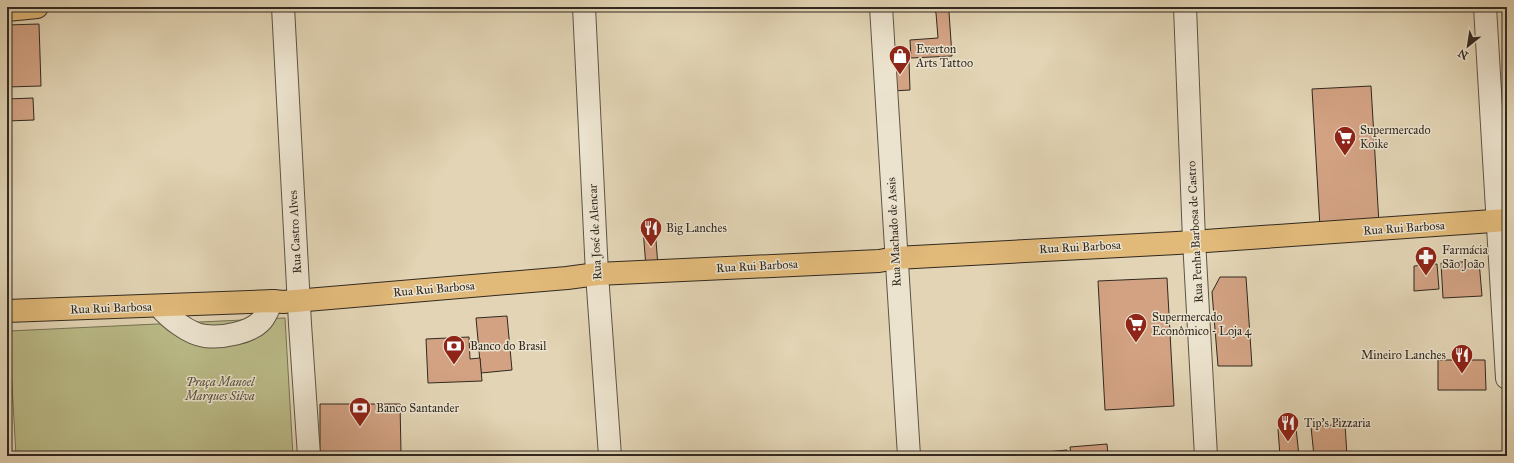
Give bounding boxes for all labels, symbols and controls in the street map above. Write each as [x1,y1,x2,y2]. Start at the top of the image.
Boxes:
north arrow [1448,26,1488,66]
place label: Everton Arts Tattoo [915,42,973,70]
shop icon: Everton Arts Tattoo [887,43,913,76]
text: N [1455,46,1471,62]
place label: Supermercado Koike [1360,123,1431,151]
supermarket icon: Supermercado Koike [1332,124,1358,157]
street label: Rua Penha Barbosa de Castro [1184,161,1206,303]
street label: Rua Machado de Assis [884,177,904,287]
street label: Rua José de Alencar [585,183,606,280]
street label: Rua Castro Alves [286,190,304,274]
restaurant icon: Big Lanches [638,215,664,248]
street label: Rua Rui Barbosa [1363,218,1446,238]
place label: Big Lanches [666,221,727,236]
street label: Rua Rui Barbosa [1039,238,1122,256]
place label: Farmácia São João [1442,243,1489,272]
pharmacy icon: Farmácia São João [1413,244,1439,277]
street label: Rua Rui Barbosa [716,257,799,275]
street label: Rua Rui Barbosa [393,278,476,300]
street label: Rua Rui Barbosa [70,300,153,316]
place label: Supermercado Econômico - Loja 4 [1152,310,1252,338]
supermarket icon: Supermercado Econômico - Loja 4 [1123,311,1149,344]
bank icon: Banco do Brasil [441,333,467,366]
place label: Banco do Brasil [470,339,547,353]
restaurant icon: Mineiro Lanches [1449,342,1475,375]
place label: Mineiro Lanches [1361,348,1446,362]
park label: Praça Manoel Marques Silva [184,375,256,403]
bank icon: Banco Santander [347,395,373,428]
place label: Banco Santander [376,401,460,415]
restaurant icon: Tip's Pizzaria [1275,410,1301,443]
place label: Tip's Pizzaria [1304,416,1372,430]

